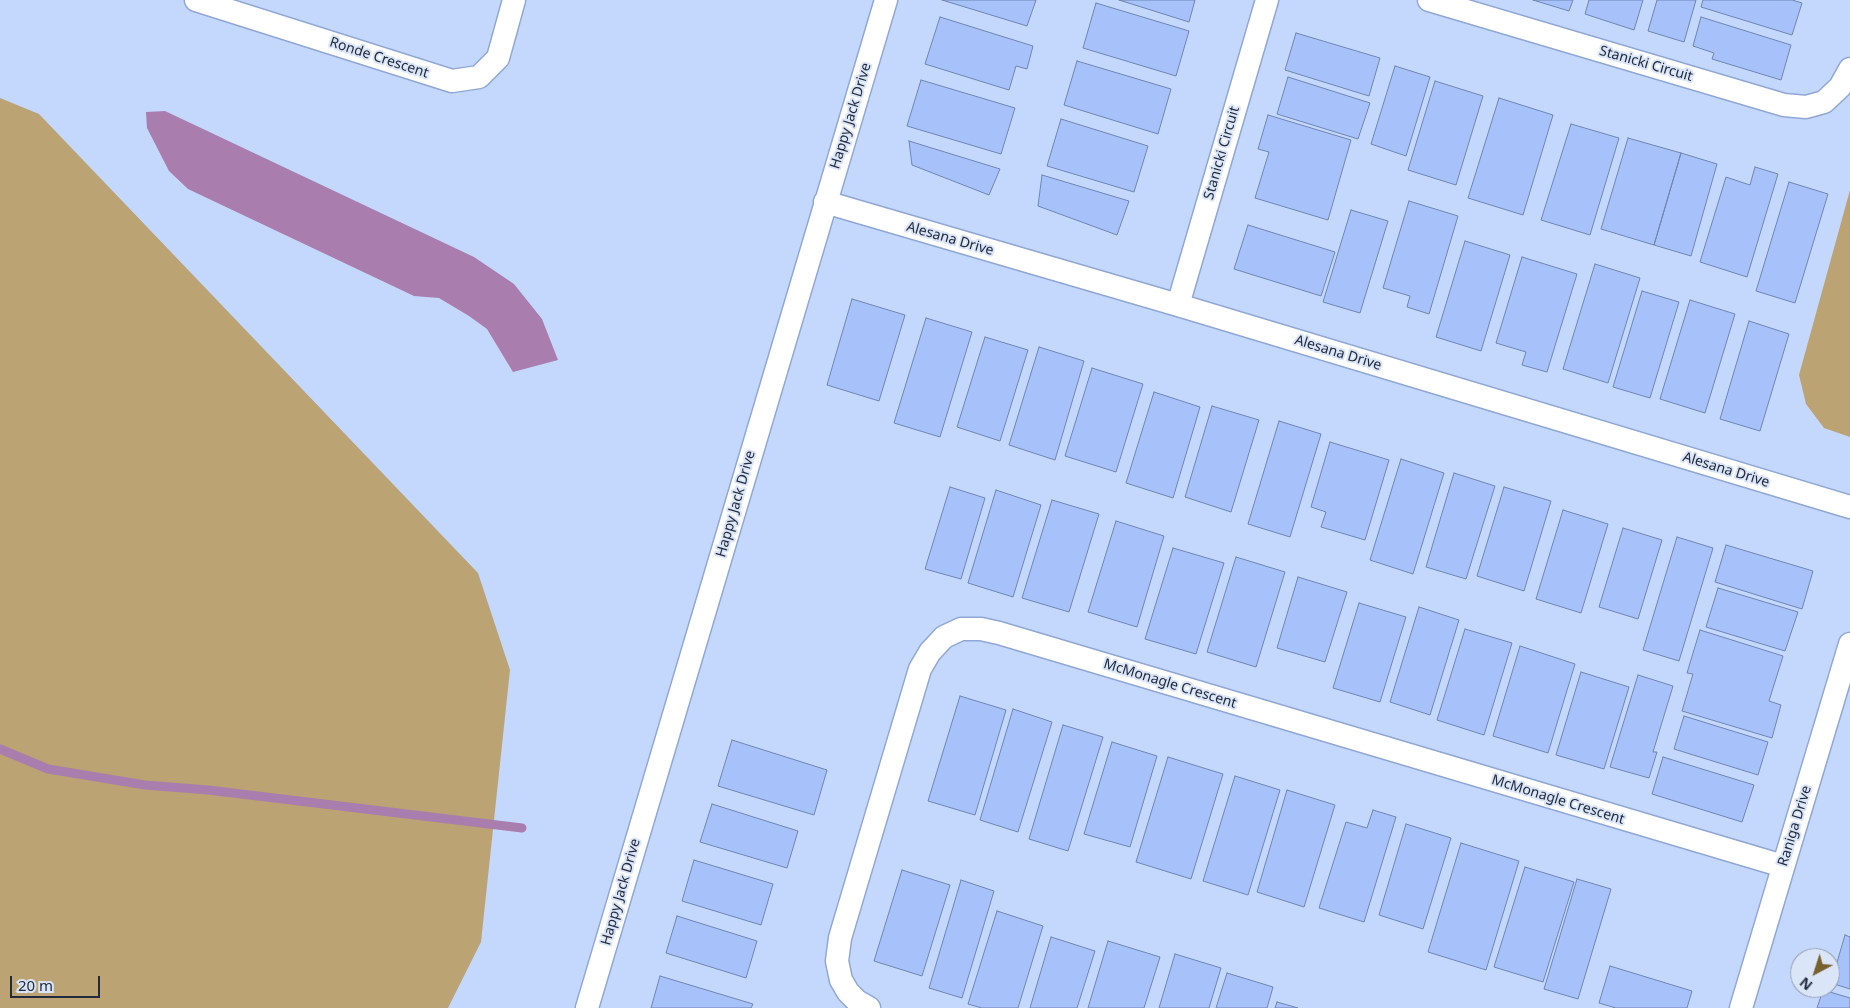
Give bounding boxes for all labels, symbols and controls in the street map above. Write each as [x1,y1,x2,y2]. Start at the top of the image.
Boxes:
street label: Ronde Crescent [327,34,431,82]
street label: Stanicki Circuit [1597,43,1695,85]
street label: Happy Jack Drive [827,61,875,171]
street label: Stanicki Circuit [1201,104,1243,202]
street label: Alesana Drive [905,219,995,259]
street label: Alesana Drive [1293,332,1383,374]
street label: Happy Jack Drive [713,449,759,559]
street label: Alesana Drive [1681,449,1771,491]
street label: McMonagle Crescent [1101,656,1239,712]
street label: McMonagle Crescent [1489,772,1627,828]
street label: Raniga Drive [1775,784,1815,868]
street label: Happy Jack Drive [598,837,644,947]
north arrow [1790,948,1840,998]
scale bar [12,966,102,998]
text: N [1795,973,1816,995]
text: 20 m [18,975,53,995]

